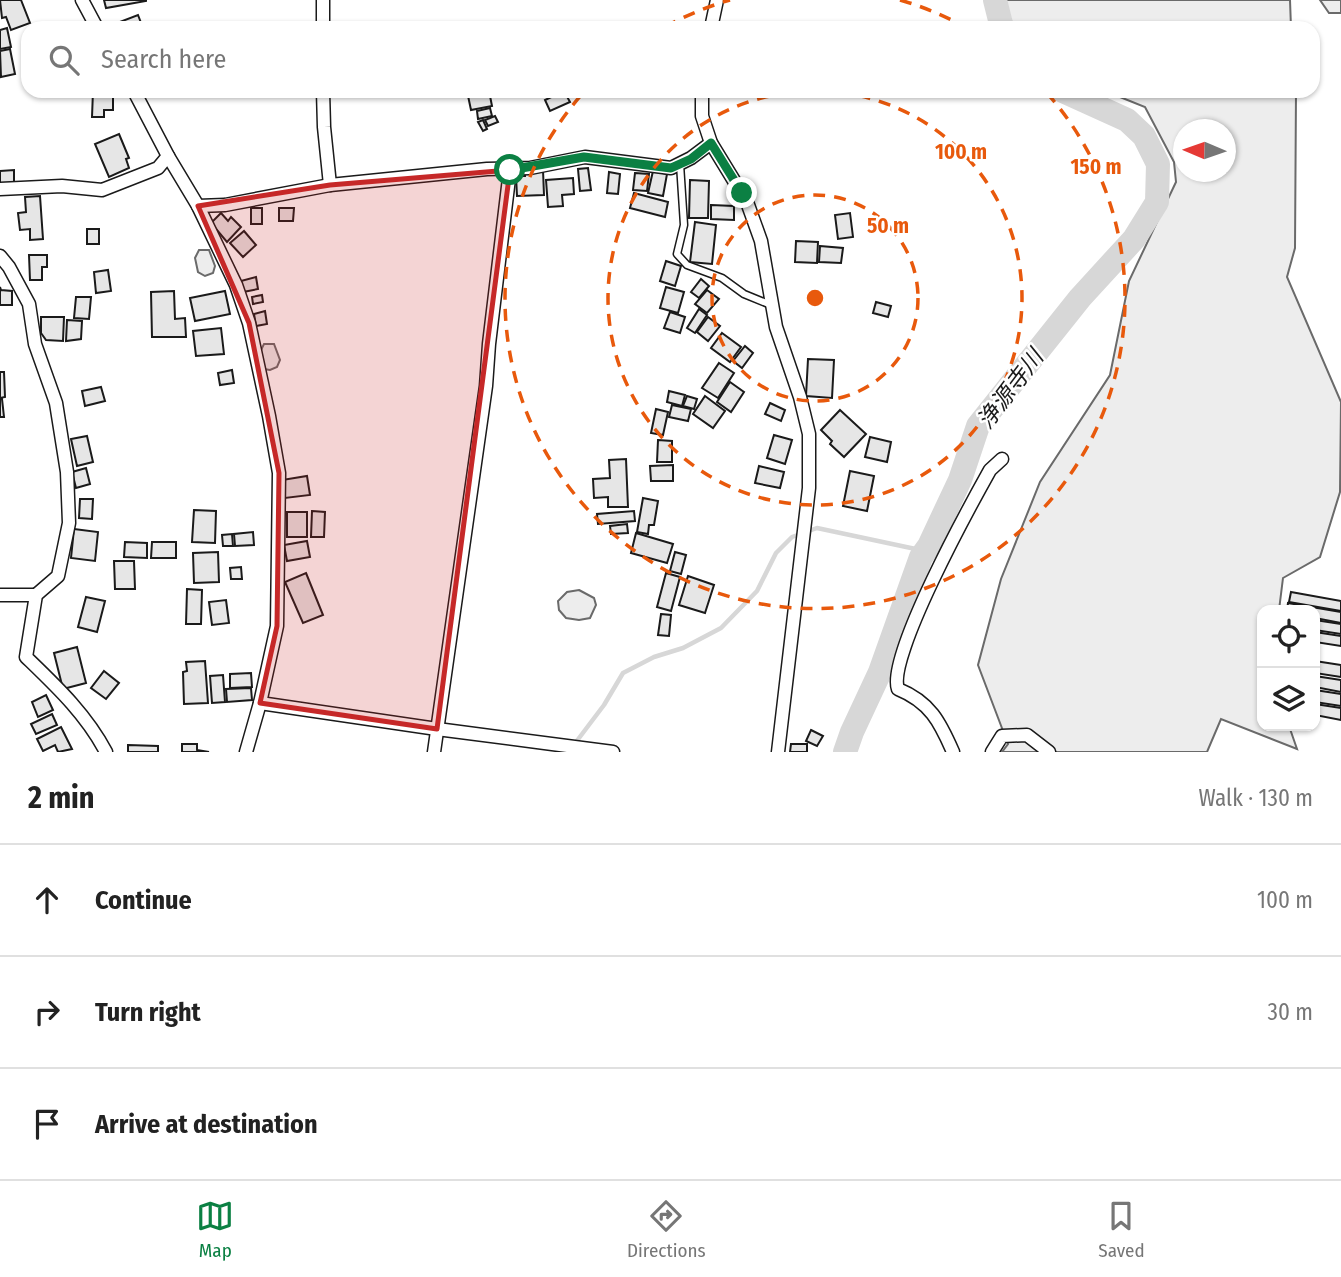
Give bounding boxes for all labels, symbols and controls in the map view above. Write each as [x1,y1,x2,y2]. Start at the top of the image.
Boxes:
search box [21,21,1320,98]
icon: search [45,41,83,79]
text: Search here [101,44,226,75]
north arrow [1173,119,1236,182]
text: 100 m [935,139,987,165]
route start [494,154,525,185]
text: 150 m [1070,154,1122,180]
route end [726,177,757,208]
text: 50 m [867,213,909,239]
centre of rings [803,286,827,310]
water label: 浄源寺川 [971,341,1051,434]
map controls [1257,605,1320,731]
button: locate [1257,605,1320,668]
button: layers [1257,668,1320,731]
text: 2 min [28,780,95,816]
text: Walk · 130 m [1199,784,1313,812]
icon: ahead [28,881,66,919]
text: Continue [95,885,192,916]
text: 100 m [1257,886,1313,914]
icon: right [28,993,66,1031]
text: Turn right [95,997,201,1028]
text: 30 m [1268,998,1313,1026]
icon: arrive [28,1105,66,1143]
text: Arrive at destination [95,1109,318,1140]
tab: Map [196,1197,234,1262]
tab: Directions [627,1197,706,1262]
tab: Saved [1098,1197,1145,1262]

